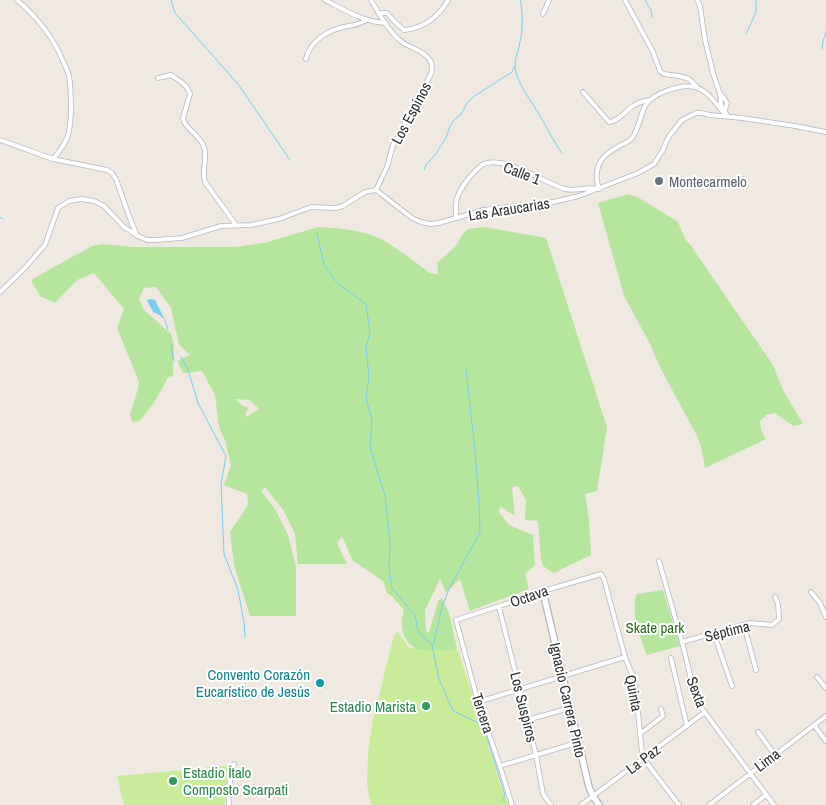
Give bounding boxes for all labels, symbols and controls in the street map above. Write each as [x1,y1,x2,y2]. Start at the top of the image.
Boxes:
street label: Los Espinos [386,78,436,148]
street label: Calle 1 [500,156,544,190]
place label: Montecarmelo [669,171,747,192]
marker: Montecarmelo [653,175,665,187]
street label: Las Araucarias [467,192,551,226]
street label: Octava [507,580,551,612]
street label: Séptima [702,615,752,647]
park label: Skate park [626,617,685,638]
street label: Ignacio Carrera Pinto [545,640,591,760]
place label: Convento Corazón Eucarístico de Jesús [196,664,310,702]
street label: Los Suspiros [505,670,543,744]
street label: Quinta [620,673,648,713]
street label: Sexta [682,674,712,711]
marker: Convento Corazón Eucarístico de Jesús [314,677,326,689]
street label: Tercera [467,690,499,736]
place label: Estadio Marista [330,696,416,717]
marker: Estadio Marista [420,700,432,712]
street label: La Paz [621,739,665,779]
street label: Lima [750,743,784,777]
place label: Estadio Ítalo Composto Scarpati [183,762,288,800]
marker: Estadio Ítalo Composto Scarpati [167,775,179,787]

